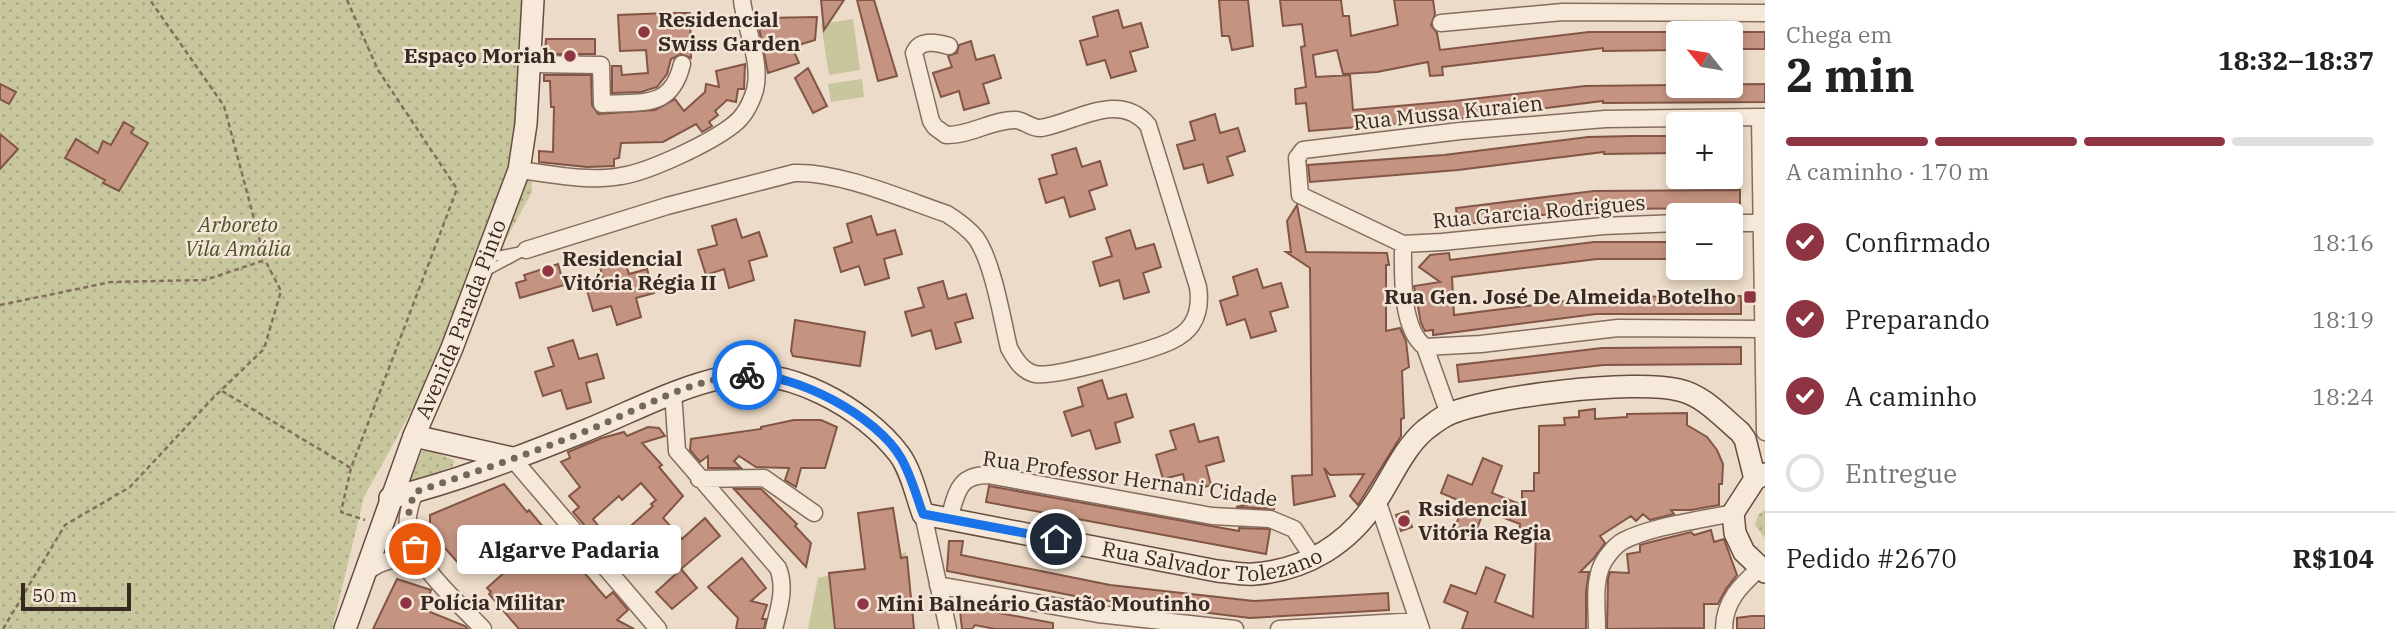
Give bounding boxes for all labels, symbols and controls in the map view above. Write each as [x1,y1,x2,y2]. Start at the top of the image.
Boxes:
place label: Residencial Swiss Garden [658,5,800,57]
text: Chega em [1786,19,1892,49]
north arrow [1666,21,1743,98]
map controls [1666,21,1743,280]
marker: Residencial Swiss Garden [636,24,652,40]
place label: Espaço Moriah [404,41,556,69]
text: 18:32–18:37 [2218,43,2374,77]
text: 2 min [1786,45,1915,105]
marker: Espaço Moriah [562,48,578,64]
street label: Rua Mussa Kuraien [1352,88,1544,136]
button: + [1666,112,1743,189]
text: A caminho · 170 m [1786,156,1989,186]
street label: Rua Garcia Rodrigues [1431,188,1647,234]
button: − [1666,203,1743,280]
park label: Arboreto Vila Amália [185,210,292,262]
street label: Avenida Parada Pinto [408,215,512,423]
icon: check [1786,223,1824,261]
text: Confirmado [1845,225,1990,259]
text: 18:16 [2312,227,2374,257]
place label: Residencial Vitória Régia II [562,244,717,296]
marker: Residencial Vitória Régia II [540,263,556,279]
place label: Rua Gen. José De Almeida Botelho [1384,282,1736,310]
marker: Rua Gen. José De Almeida Botelho [1742,289,1758,305]
icon: check [1786,300,1824,338]
text: Preparando [1845,302,1990,336]
text: 18:19 [2312,304,2374,334]
courier [712,340,782,410]
icon: bike [728,356,766,394]
icon: check [1786,377,1824,415]
text: A caminho [1845,379,1977,413]
text: 18:24 [2312,381,2374,411]
street label: Rua Professor Hernani Cidade [981,443,1279,513]
text: Entregue [1845,456,1957,490]
place label: Rsidencial Vitória Regia [1418,494,1552,546]
pin [1026,509,1086,569]
marker: Rsidencial Vitória Regia [1396,513,1412,529]
pin [385,519,445,579]
icon: home [1037,520,1075,558]
callout: Algarve Padaria [457,524,681,574]
icon: bag [396,530,434,568]
text: Algarve Padaria [478,534,660,564]
street label: Rua Salvador Tolezano [1100,534,1327,587]
text: Pedido #2670 [1786,541,1957,575]
text: R$104 [2293,541,2374,575]
scale bar [21,580,131,612]
text: 50 m [32,583,77,607]
place label: Polícia Militar [420,588,566,616]
place label: Mini Balneário Gastão Moutinho [877,589,1210,617]
marker: Polícia Militar [398,595,414,611]
marker: Mini Balneário Gastão Moutinho [855,596,871,612]

